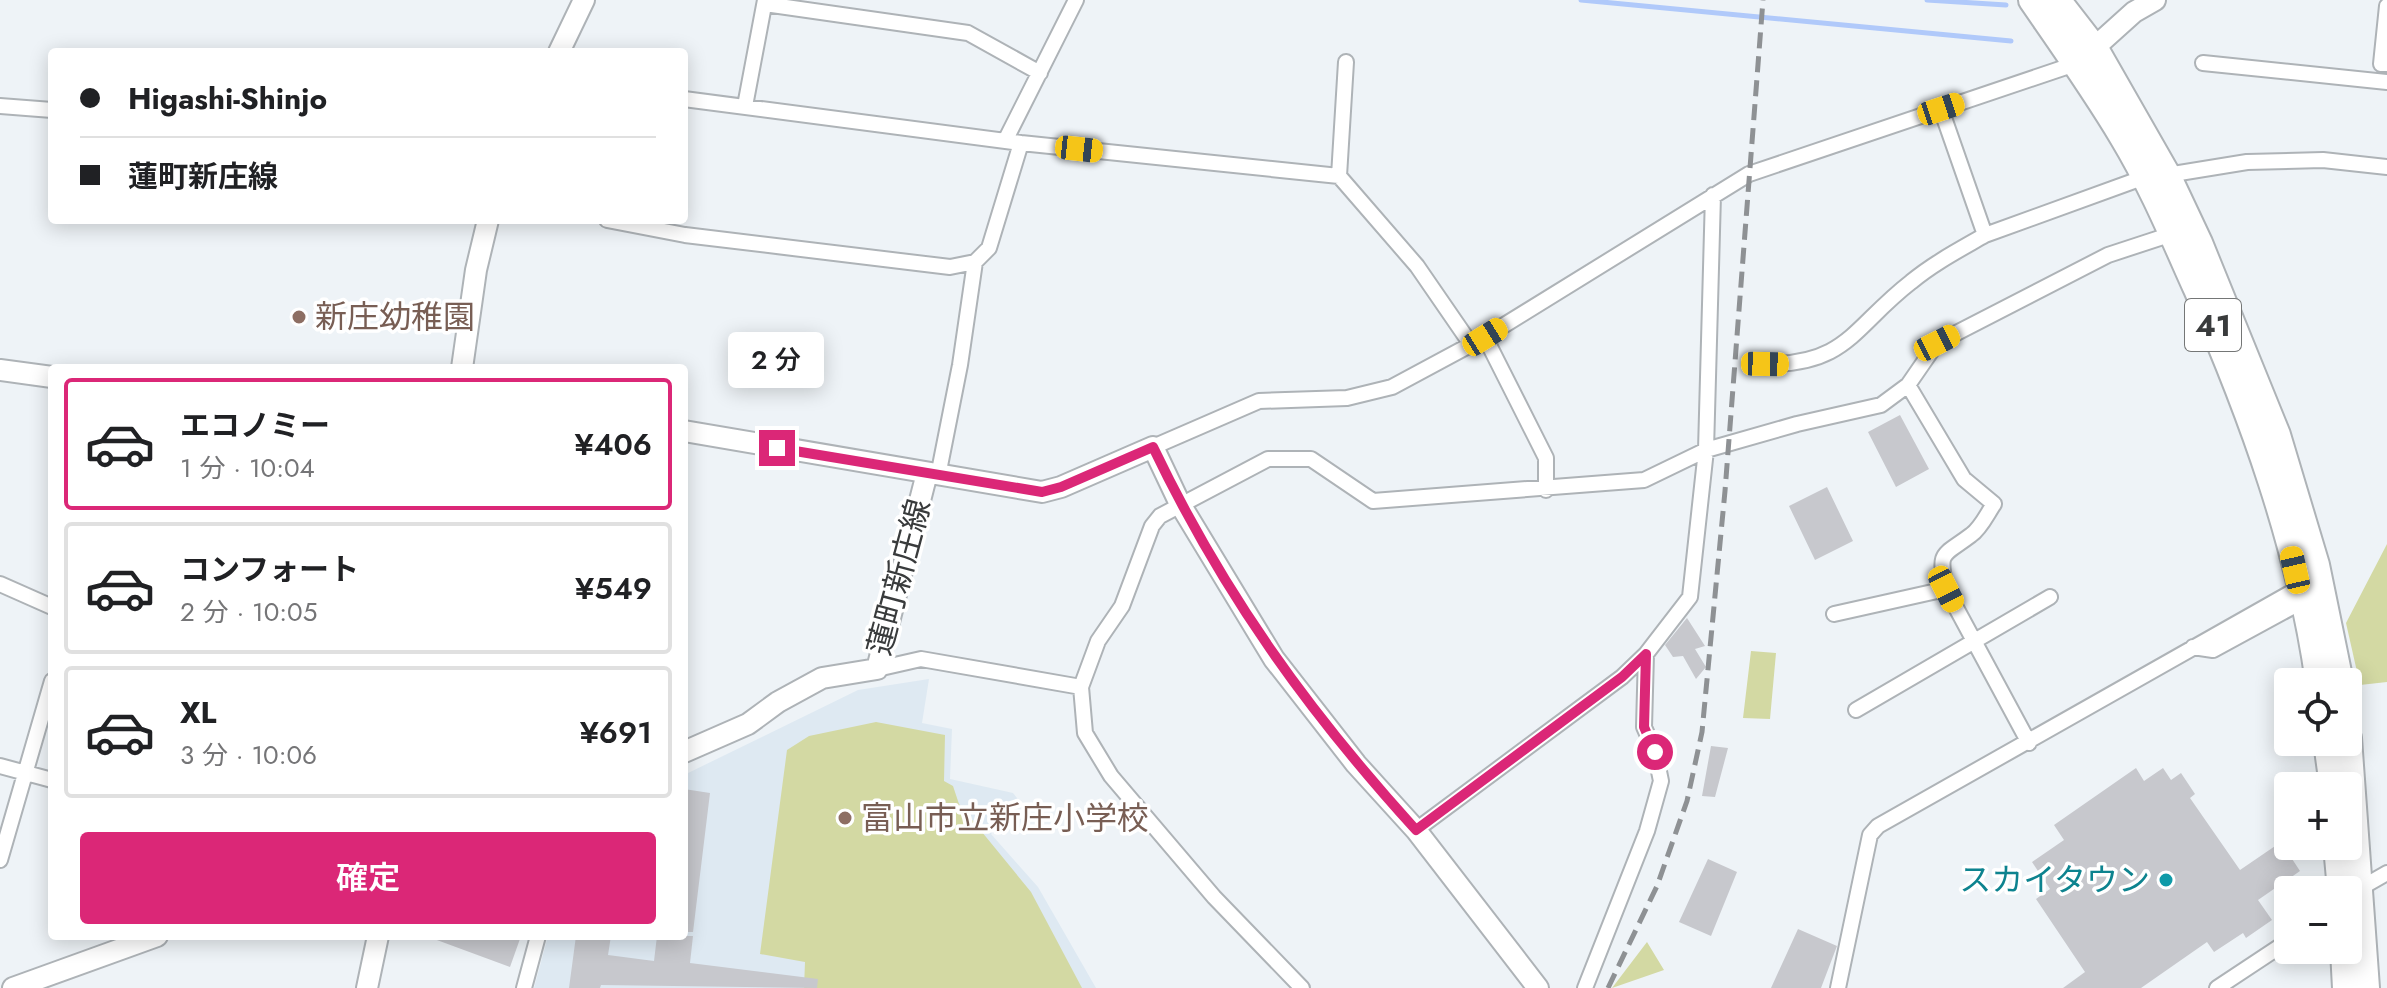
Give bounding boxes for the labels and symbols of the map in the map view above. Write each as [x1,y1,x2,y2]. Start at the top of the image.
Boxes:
car [1914,90,1968,128]
car [1054,135,1104,163]
place label: 新庄幼稚園 [315,294,475,340]
road number: 41 [2185,299,2241,351]
marker: 新庄幼稚園 [290,308,308,326]
car [1458,314,1512,360]
car [1910,321,1964,365]
callout: 2 分 [729,332,825,388]
car [1741,352,1789,376]
route end [759,430,795,466]
street label: 蓮町新庄線 [856,494,942,660]
car [2278,544,2312,596]
car [1924,562,1968,616]
route start [1637,734,1673,770]
place label: 富山市立新庄小学校 [861,795,1149,841]
marker: 富山市立新庄小学校 [836,809,854,827]
place label: スカイタウン [1959,857,2150,903]
marker: スカイタウン [2157,871,2175,889]

